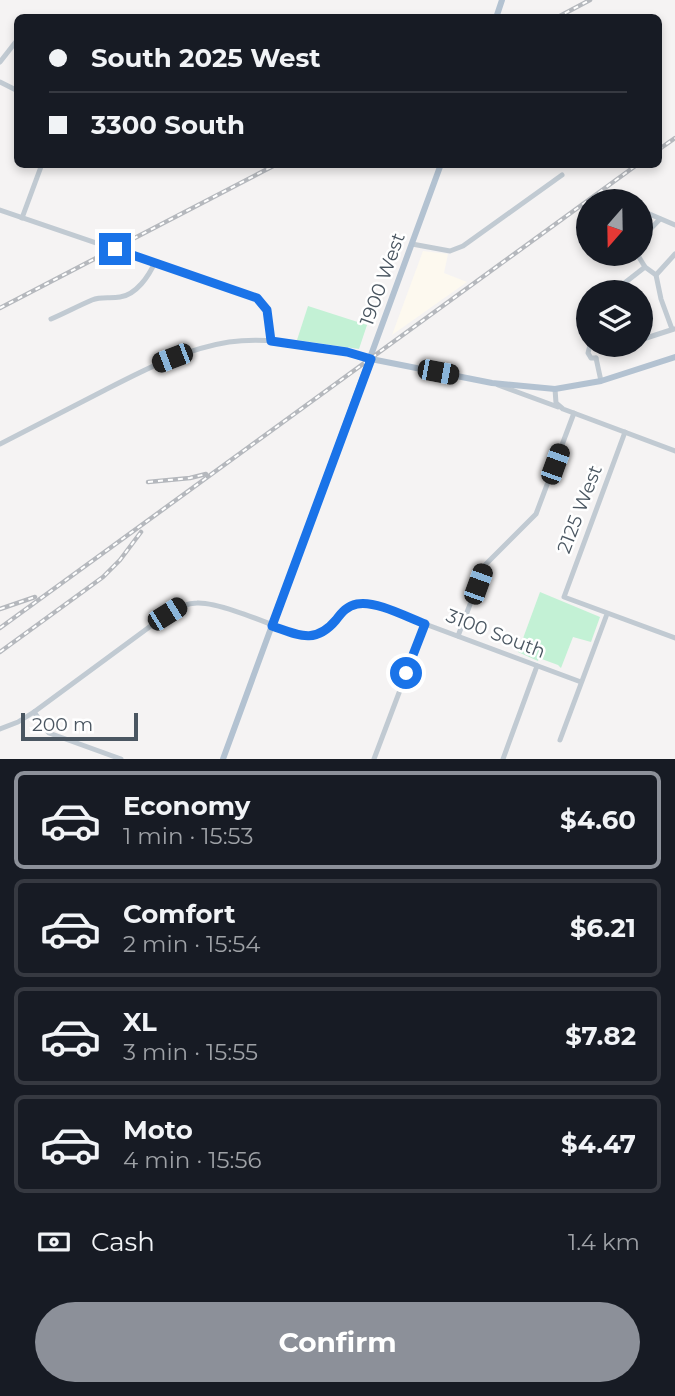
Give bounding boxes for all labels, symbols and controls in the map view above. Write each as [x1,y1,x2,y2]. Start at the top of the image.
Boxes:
text: South 2025 West [91,42,321,74]
text: 3300 South [91,109,245,141]
north arrow [576,189,653,266]
map controls [576,189,653,357]
street label: 1900 West [355,229,410,329]
route end [99,233,131,265]
button: layers [576,280,653,357]
car [149,341,196,375]
car [416,358,461,386]
car [538,441,573,487]
street label: 2125 West [552,462,607,557]
car [461,561,496,607]
car [144,594,191,634]
street label: 3100 South [443,604,549,663]
route start [390,657,422,689]
scale bar [21,710,138,742]
text: 200 m [32,713,93,736]
icon: car [39,789,102,852]
text: Economy [123,790,250,822]
text: $4.60 [560,804,636,836]
text: 1 min · 15:53 [123,822,253,850]
icon: car [39,897,102,960]
text: Comfort [123,898,235,930]
text: $6.21 [570,912,636,944]
text: 2 min · 15:54 [123,930,261,958]
icon: car [39,1005,102,1068]
text: XL [123,1006,157,1038]
text: $7.82 [565,1020,636,1052]
text: 3 min · 15:55 [123,1038,258,1066]
icon: car [39,1113,102,1176]
text: Moto [123,1114,193,1146]
text: $4.47 [561,1128,636,1160]
text: 4 min · 15:56 [123,1146,261,1174]
icon: cash [35,1223,73,1261]
text: Cash [91,1226,155,1258]
text: 1.4 km [568,1228,640,1256]
button: Confirm [35,1302,640,1382]

